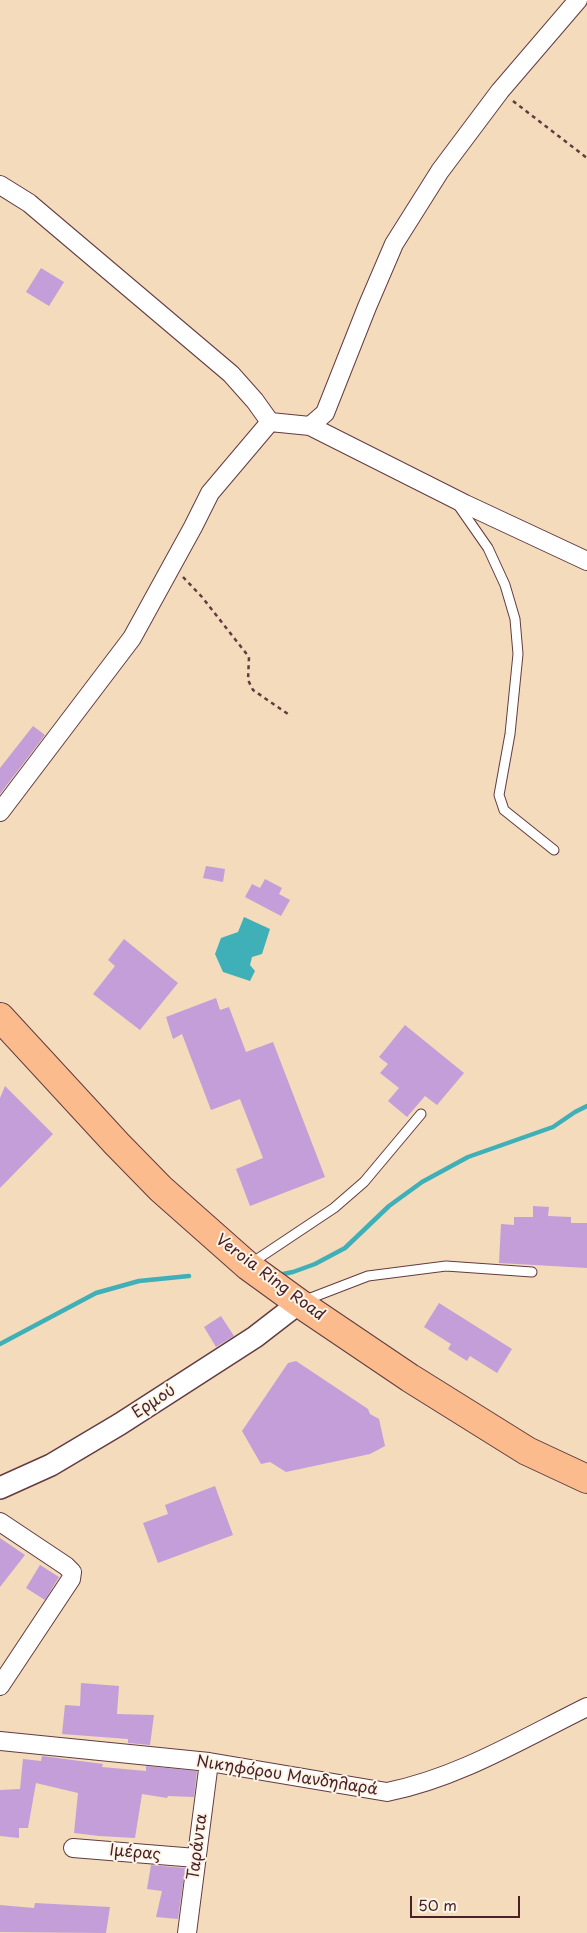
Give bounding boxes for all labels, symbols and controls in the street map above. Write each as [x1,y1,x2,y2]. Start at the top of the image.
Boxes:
street label: Verοia Ring Road [212,1231,328,1325]
street label: Ερμού [129,1381,179,1423]
street label: Νικηφόρου Μανδηλαρά [195,1752,379,1800]
street label: Ταράντα [184,1813,212,1881]
street label: Ιμέρας [109,1841,161,1865]
scale bar [412,1886,522,1918]
text: 50 m [418,1893,457,1916]

